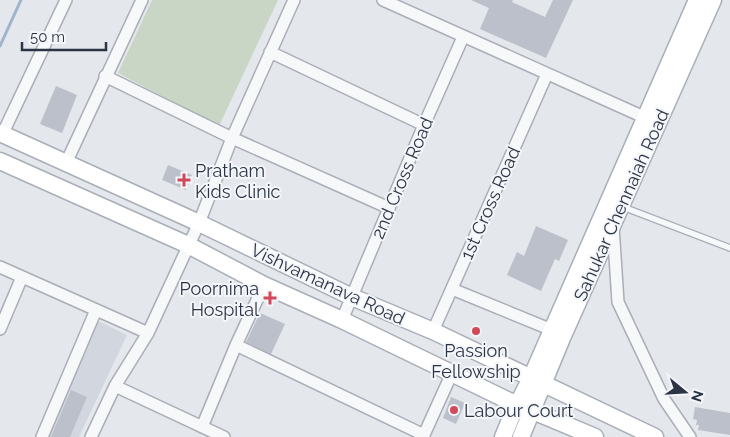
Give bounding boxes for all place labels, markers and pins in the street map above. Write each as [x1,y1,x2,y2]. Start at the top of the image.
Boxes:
place label: Pratham Kids Clinic [195,160,281,202]
marker: Pratham Kids Clinic [177,173,191,187]
place label: Poornima Hospital [179,278,259,320]
marker: Poornima Hospital [263,291,277,305]
marker: Passion Fellowship [470,325,482,337]
place label: Passion Fellowship [431,340,521,382]
place label: Labour Court [464,400,573,421]
marker: Labour Court [448,404,460,416]

